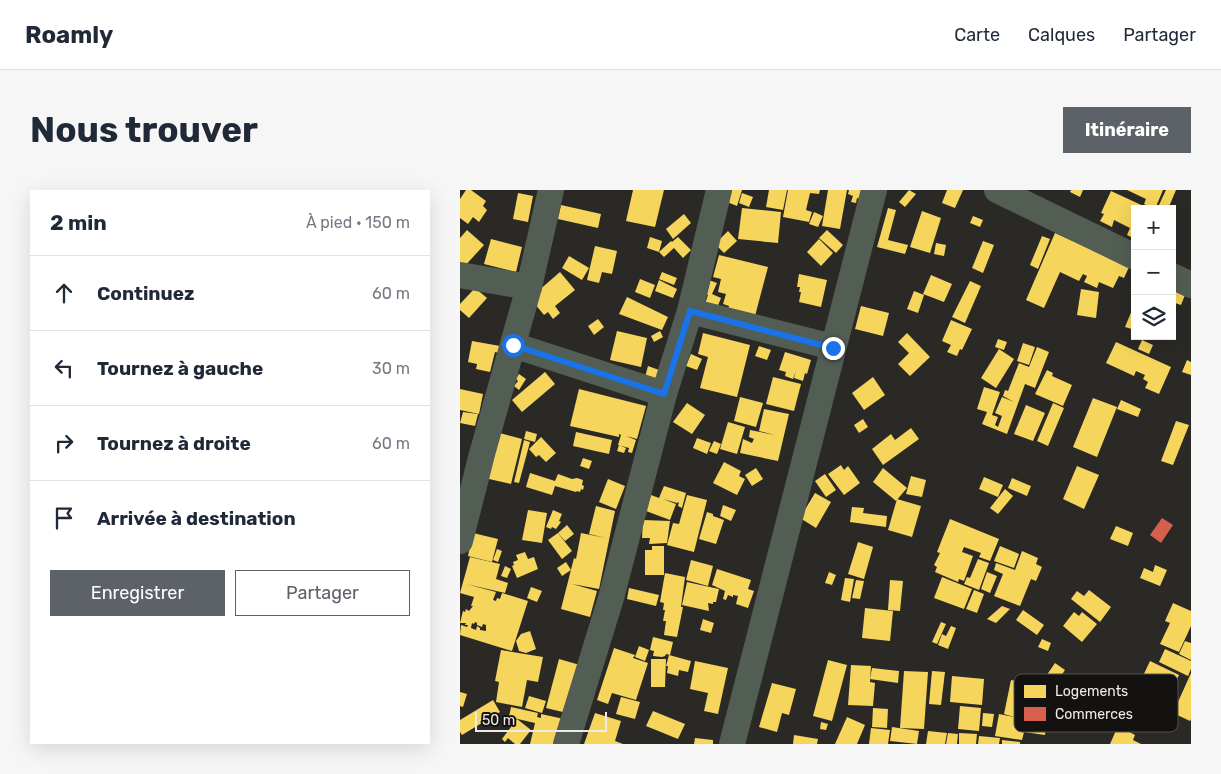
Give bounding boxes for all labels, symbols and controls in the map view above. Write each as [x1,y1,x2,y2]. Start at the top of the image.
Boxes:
text: Roamly [25,21,113,49]
text: Carte [954,24,1000,46]
text: Calques [1028,24,1095,46]
text: Partager [1123,24,1196,46]
button: Itinéraire [1063,107,1191,153]
text: Nous trouver [30,109,258,151]
map controls [1131,205,1176,340]
button: + [1131,205,1176,250]
text: 2 min [50,210,107,235]
text: À pied · 150 m [306,213,410,232]
button: − [1131,250,1176,295]
icon: ahead [50,279,78,307]
text: Continuez [97,282,195,305]
text: 60 m [372,284,410,303]
button: layers [1131,295,1176,340]
route start [502,334,525,357]
route end [822,337,845,360]
icon: left [50,354,78,382]
text: Tournez à gauche [97,357,263,380]
text: 30 m [372,359,410,378]
icon: right [50,429,78,457]
text: Tournez à droite [97,432,251,455]
text: 60 m [372,434,410,453]
icon: arrive [50,504,78,532]
text: Arrivée à destination [97,507,296,530]
button: Enregistrer [50,570,225,616]
button: Partager [235,570,410,616]
legend [1014,674,1178,732]
text: Logements [1055,683,1128,700]
text: Commerces [1055,706,1133,723]
scale bar [475,709,608,732]
text: 50 m [482,712,515,729]

